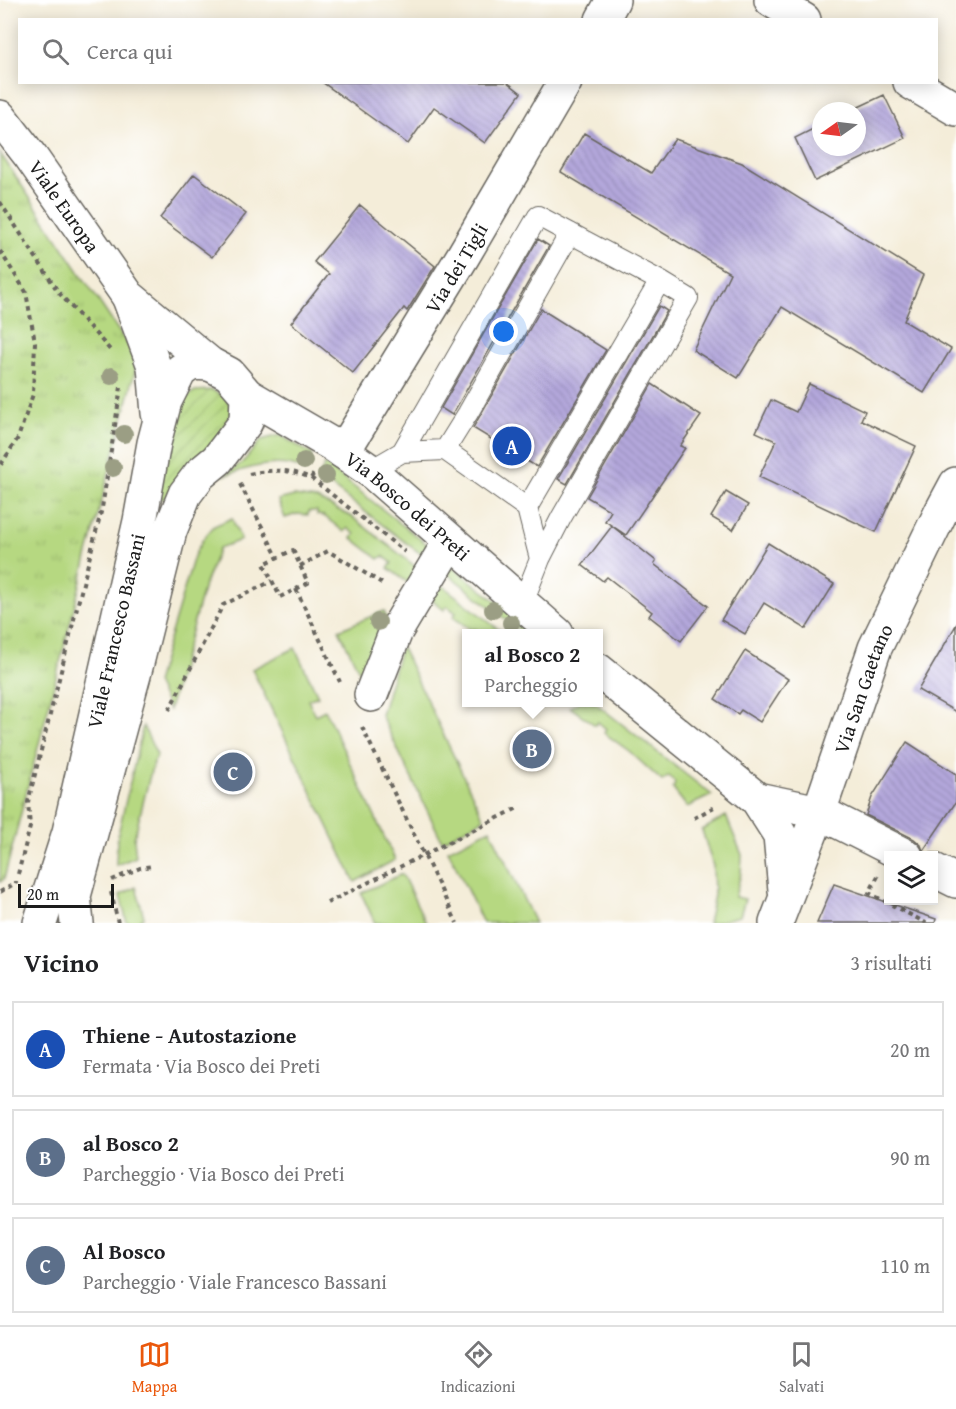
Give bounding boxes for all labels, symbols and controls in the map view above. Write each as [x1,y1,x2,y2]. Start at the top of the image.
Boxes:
search box [18,18,938,84]
icon: search [39,35,72,68]
text: Cerca qui [87,35,173,67]
north arrow [812,102,866,156]
street label: Viale Europa [22,154,108,258]
street label: Via dei Tigli [417,217,494,318]
your location [489,317,518,346]
pin: A [492,424,532,468]
street label: Via Bosco dei Preti [340,443,478,567]
street label: Viale Francesco Bassani [79,530,151,731]
street label: Via San Gaetano [826,619,899,757]
popup [462,629,603,707]
text: al Bosco 2 [485,638,580,670]
text: Parcheggio [485,670,578,699]
pin: B [512,726,552,771]
pin: C [214,750,252,794]
map controls [884,851,938,905]
button: layers [884,851,938,905]
scale bar [18,881,114,908]
text: 20 m [27,882,59,906]
text: Vicino [24,943,99,982]
text: 3 risultati [851,948,932,977]
text: Thiene - Autostazione [83,1019,297,1051]
text: A [39,1035,52,1064]
text: 20 m [890,1035,930,1064]
text: Fermata · Via Bosco dei Preti [83,1051,320,1080]
text: al Bosco 2 [83,1127,179,1159]
text: B [39,1143,52,1172]
text: 90 m [890,1143,930,1172]
text: Parcheggio · Via Bosco dei Preti [83,1159,345,1188]
text: Al Bosco [83,1235,165,1267]
text: C [40,1251,51,1280]
text: 110 m [880,1251,930,1280]
text: Parcheggio · Viale Francesco Bassani [83,1267,387,1296]
tab: Mappa [132,1338,177,1398]
tab: Indicazioni [441,1338,516,1398]
tab: Salvati [779,1338,824,1398]

